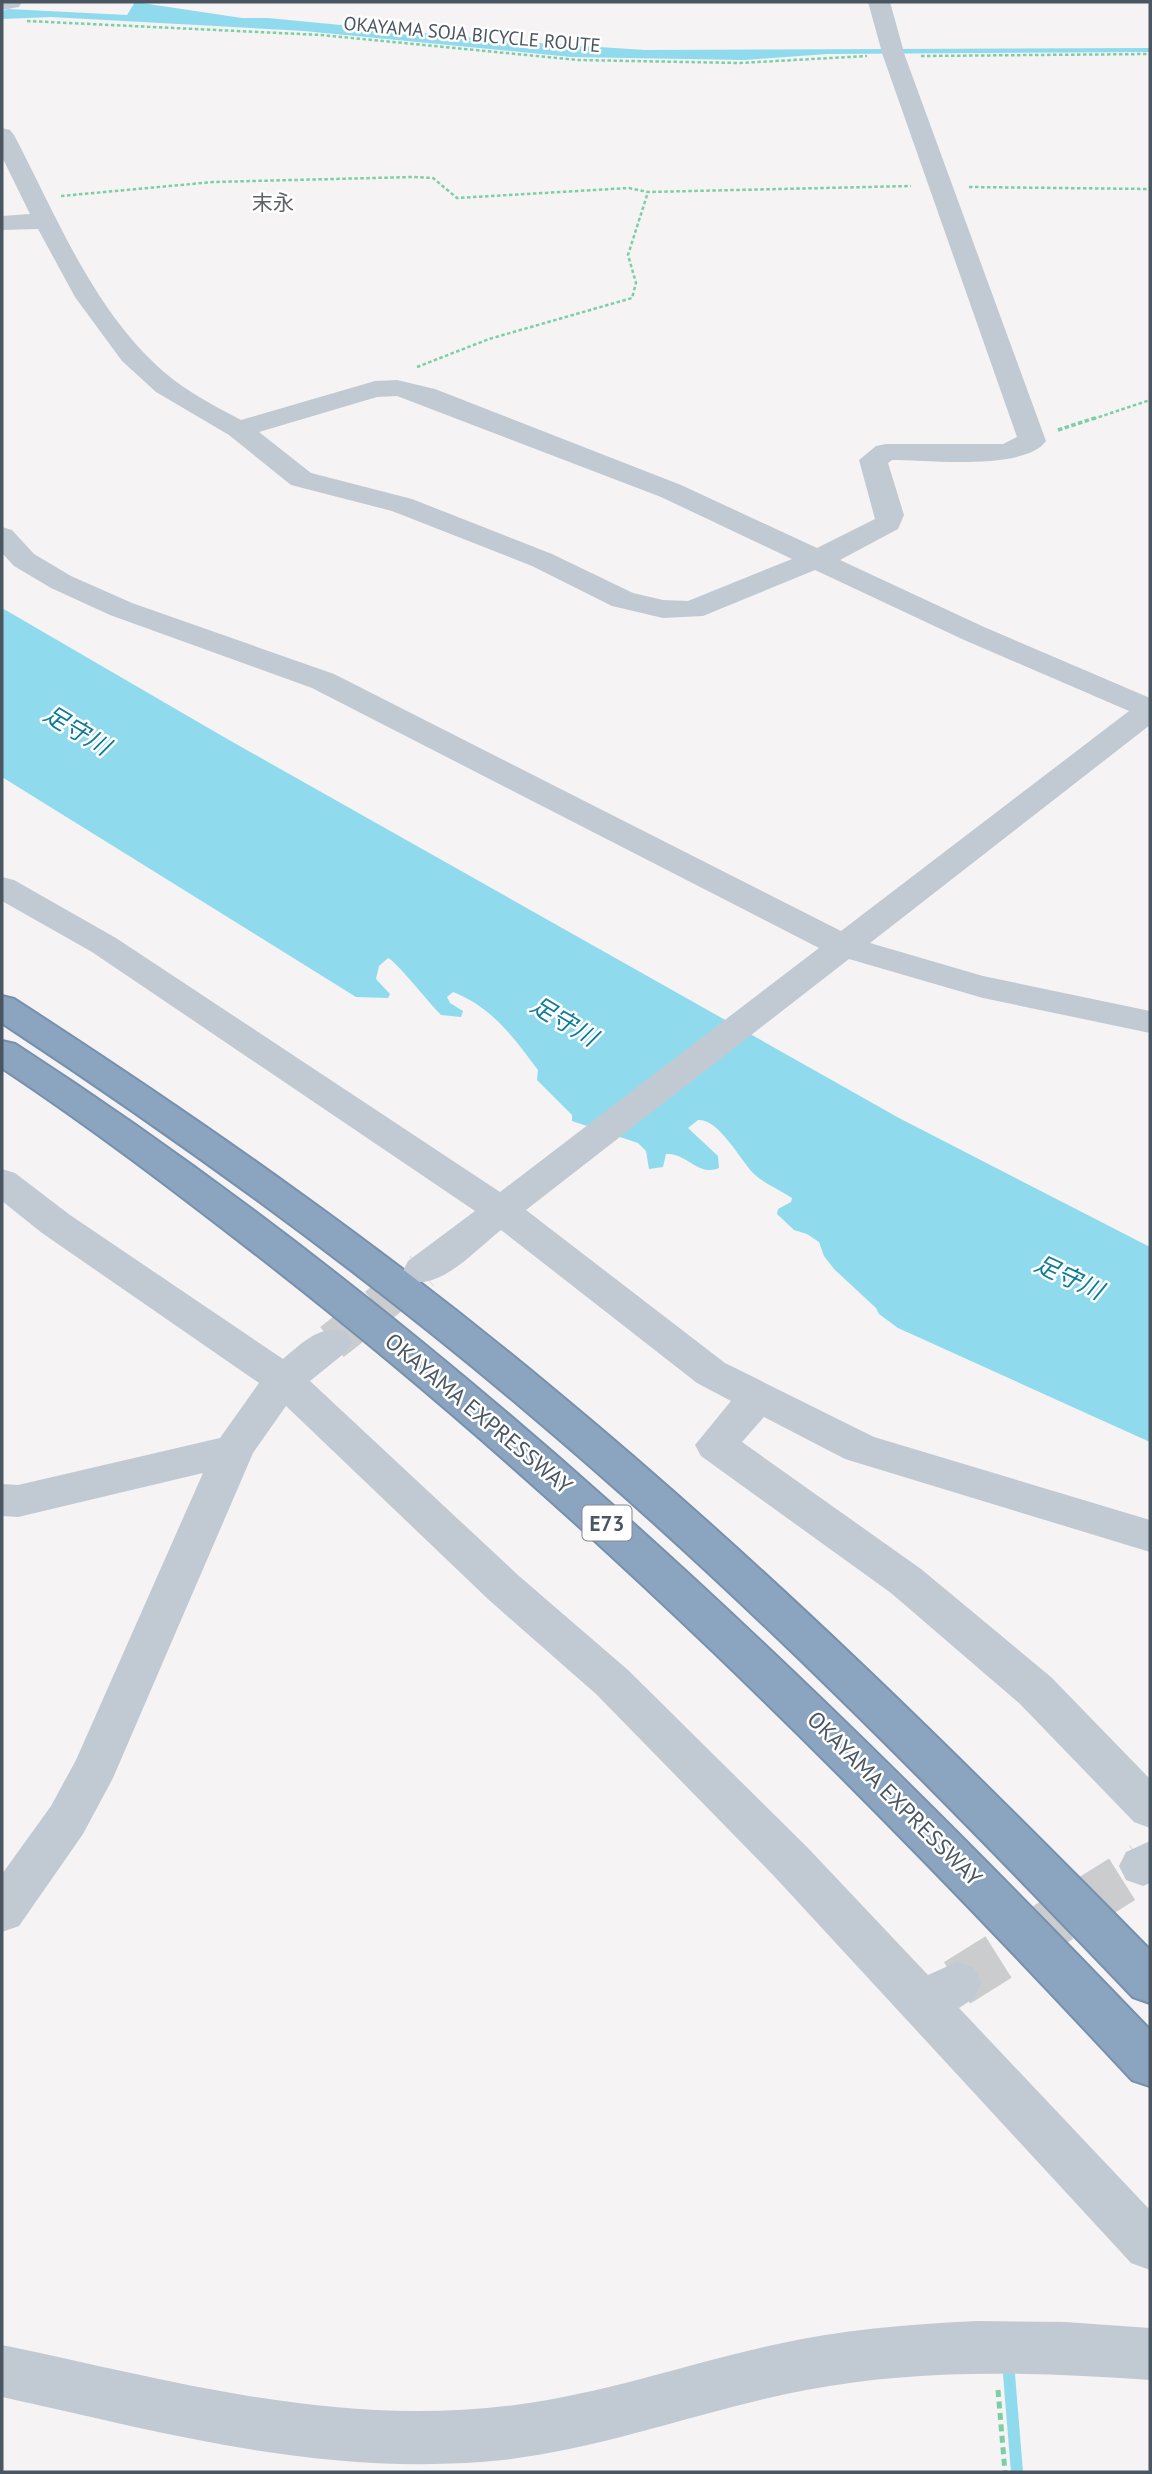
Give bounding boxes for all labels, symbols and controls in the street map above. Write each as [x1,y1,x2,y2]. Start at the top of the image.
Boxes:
street label: OKAYAMA SOJA BICYCLE ROUTE [343,11,601,57]
district label: 末永 [252,189,294,216]
water label: 足守川 [38,698,118,763]
water label: 足守川 [525,989,605,1054]
water label: 足守川 [1030,1248,1111,1308]
street label: OKAYAMA EXPRESSWAY [379,1326,579,1500]
road number: E73 [582,1506,632,1540]
street label: OKAYAMA EXPRESSWAY [801,1704,989,1892]

